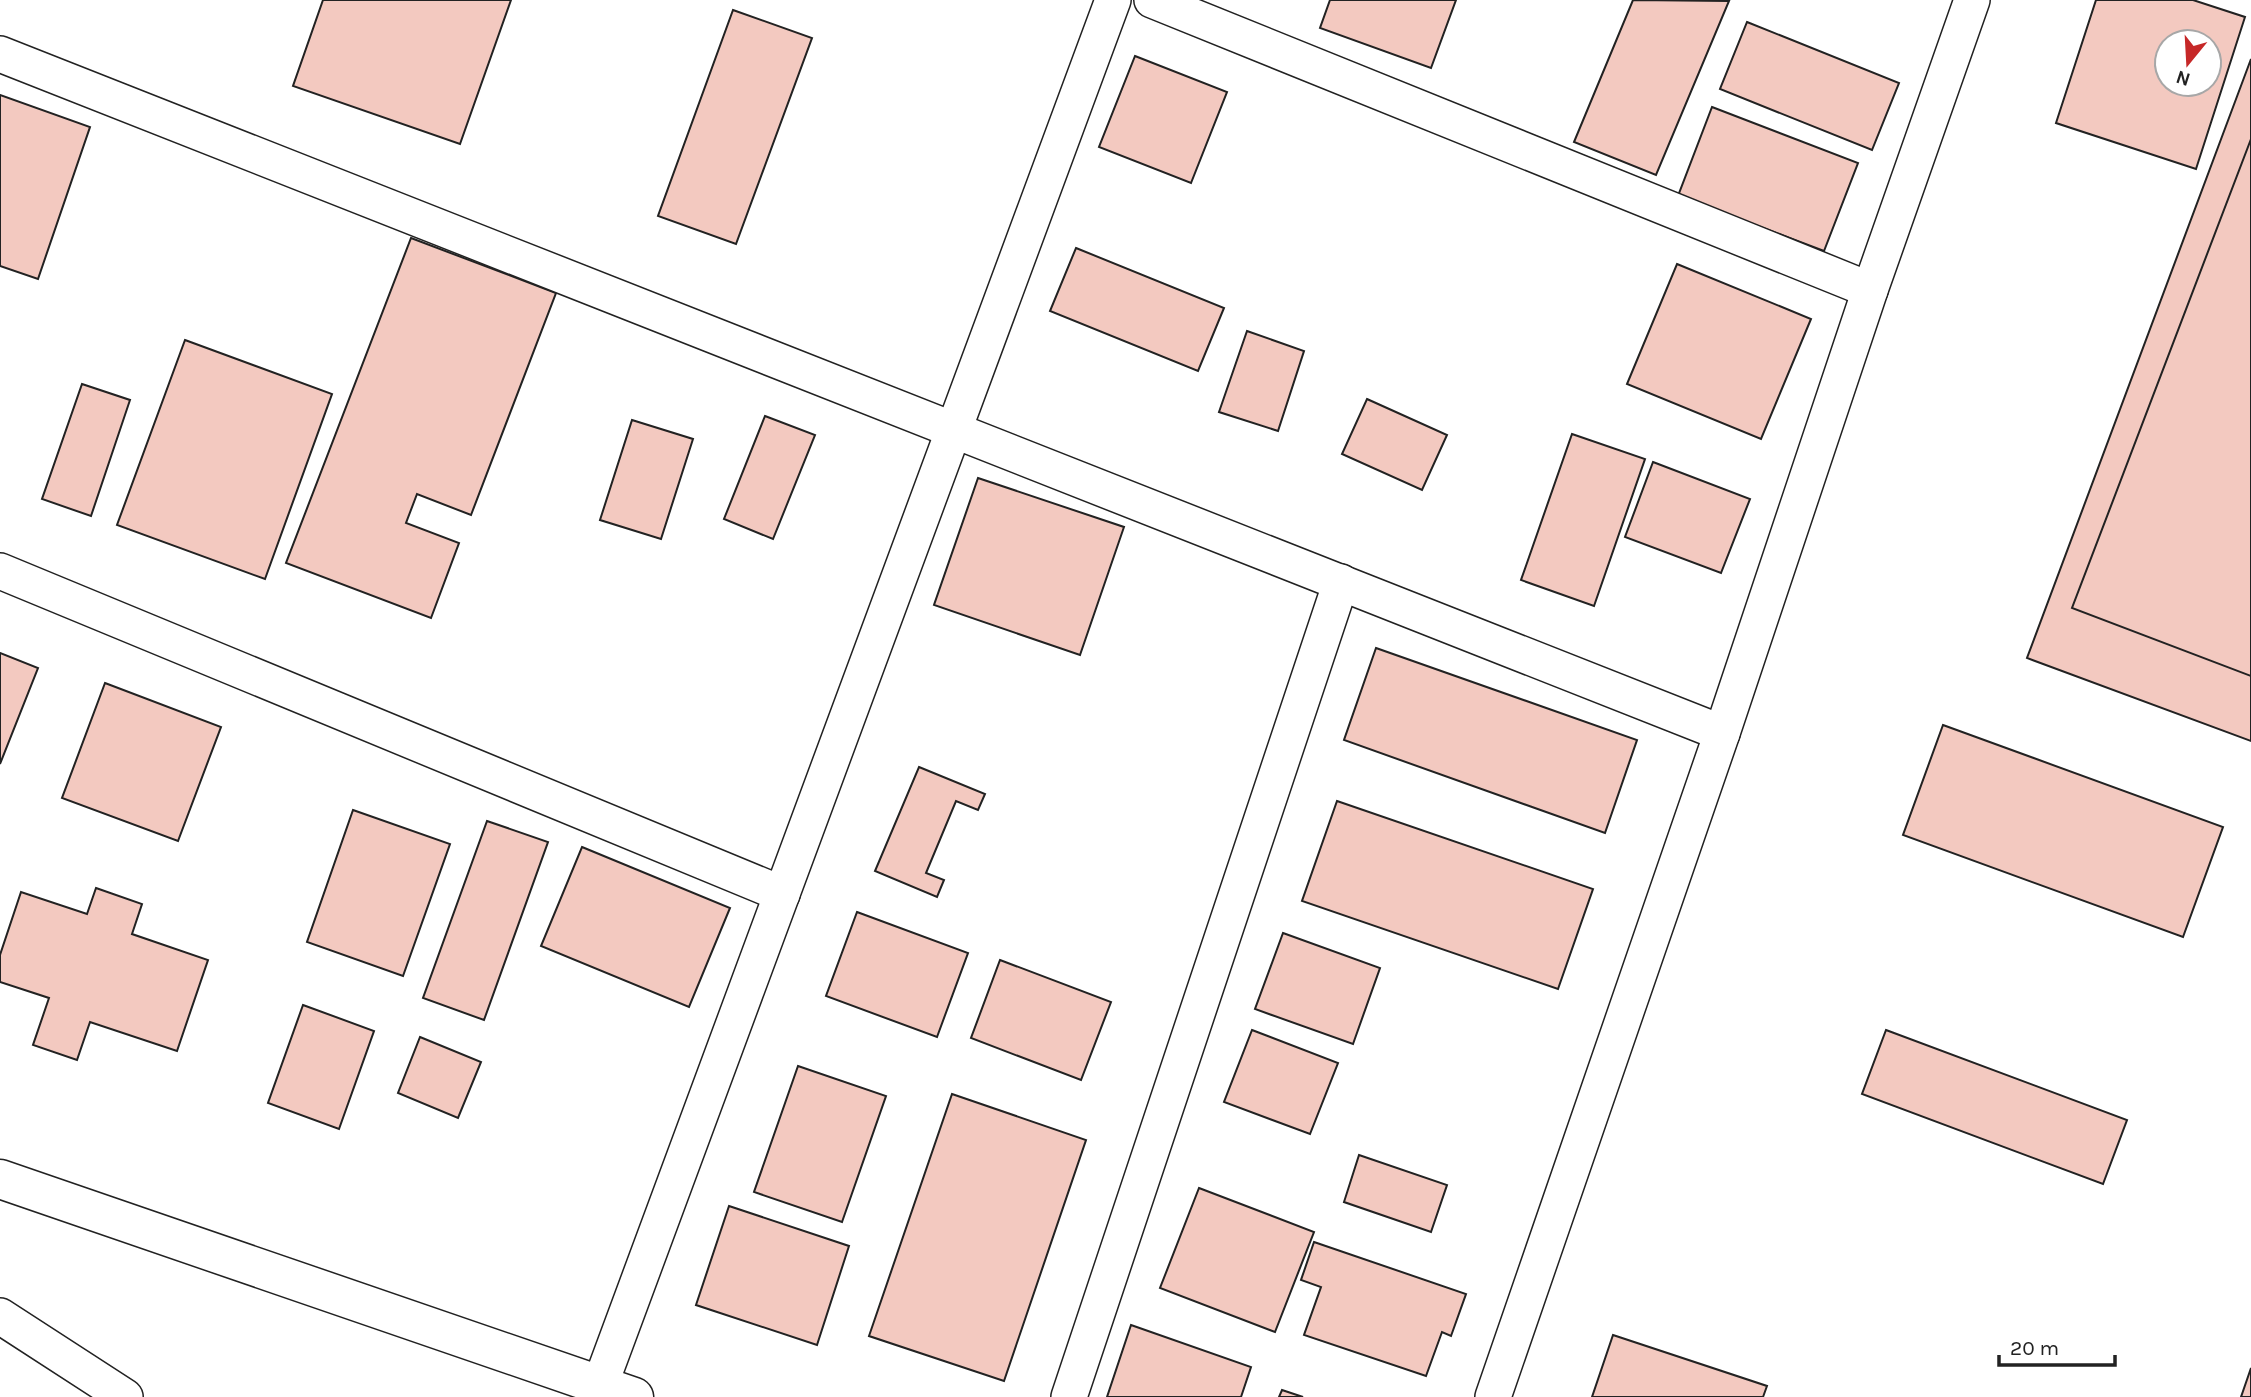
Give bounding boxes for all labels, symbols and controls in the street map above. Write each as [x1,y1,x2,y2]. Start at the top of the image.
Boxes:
north arrow [2153,28,2223,98]
text: N [2173,66,2193,91]
scale bar [1999,1324,2114,1368]
text: 20 m [2010,1336,2059,1360]

